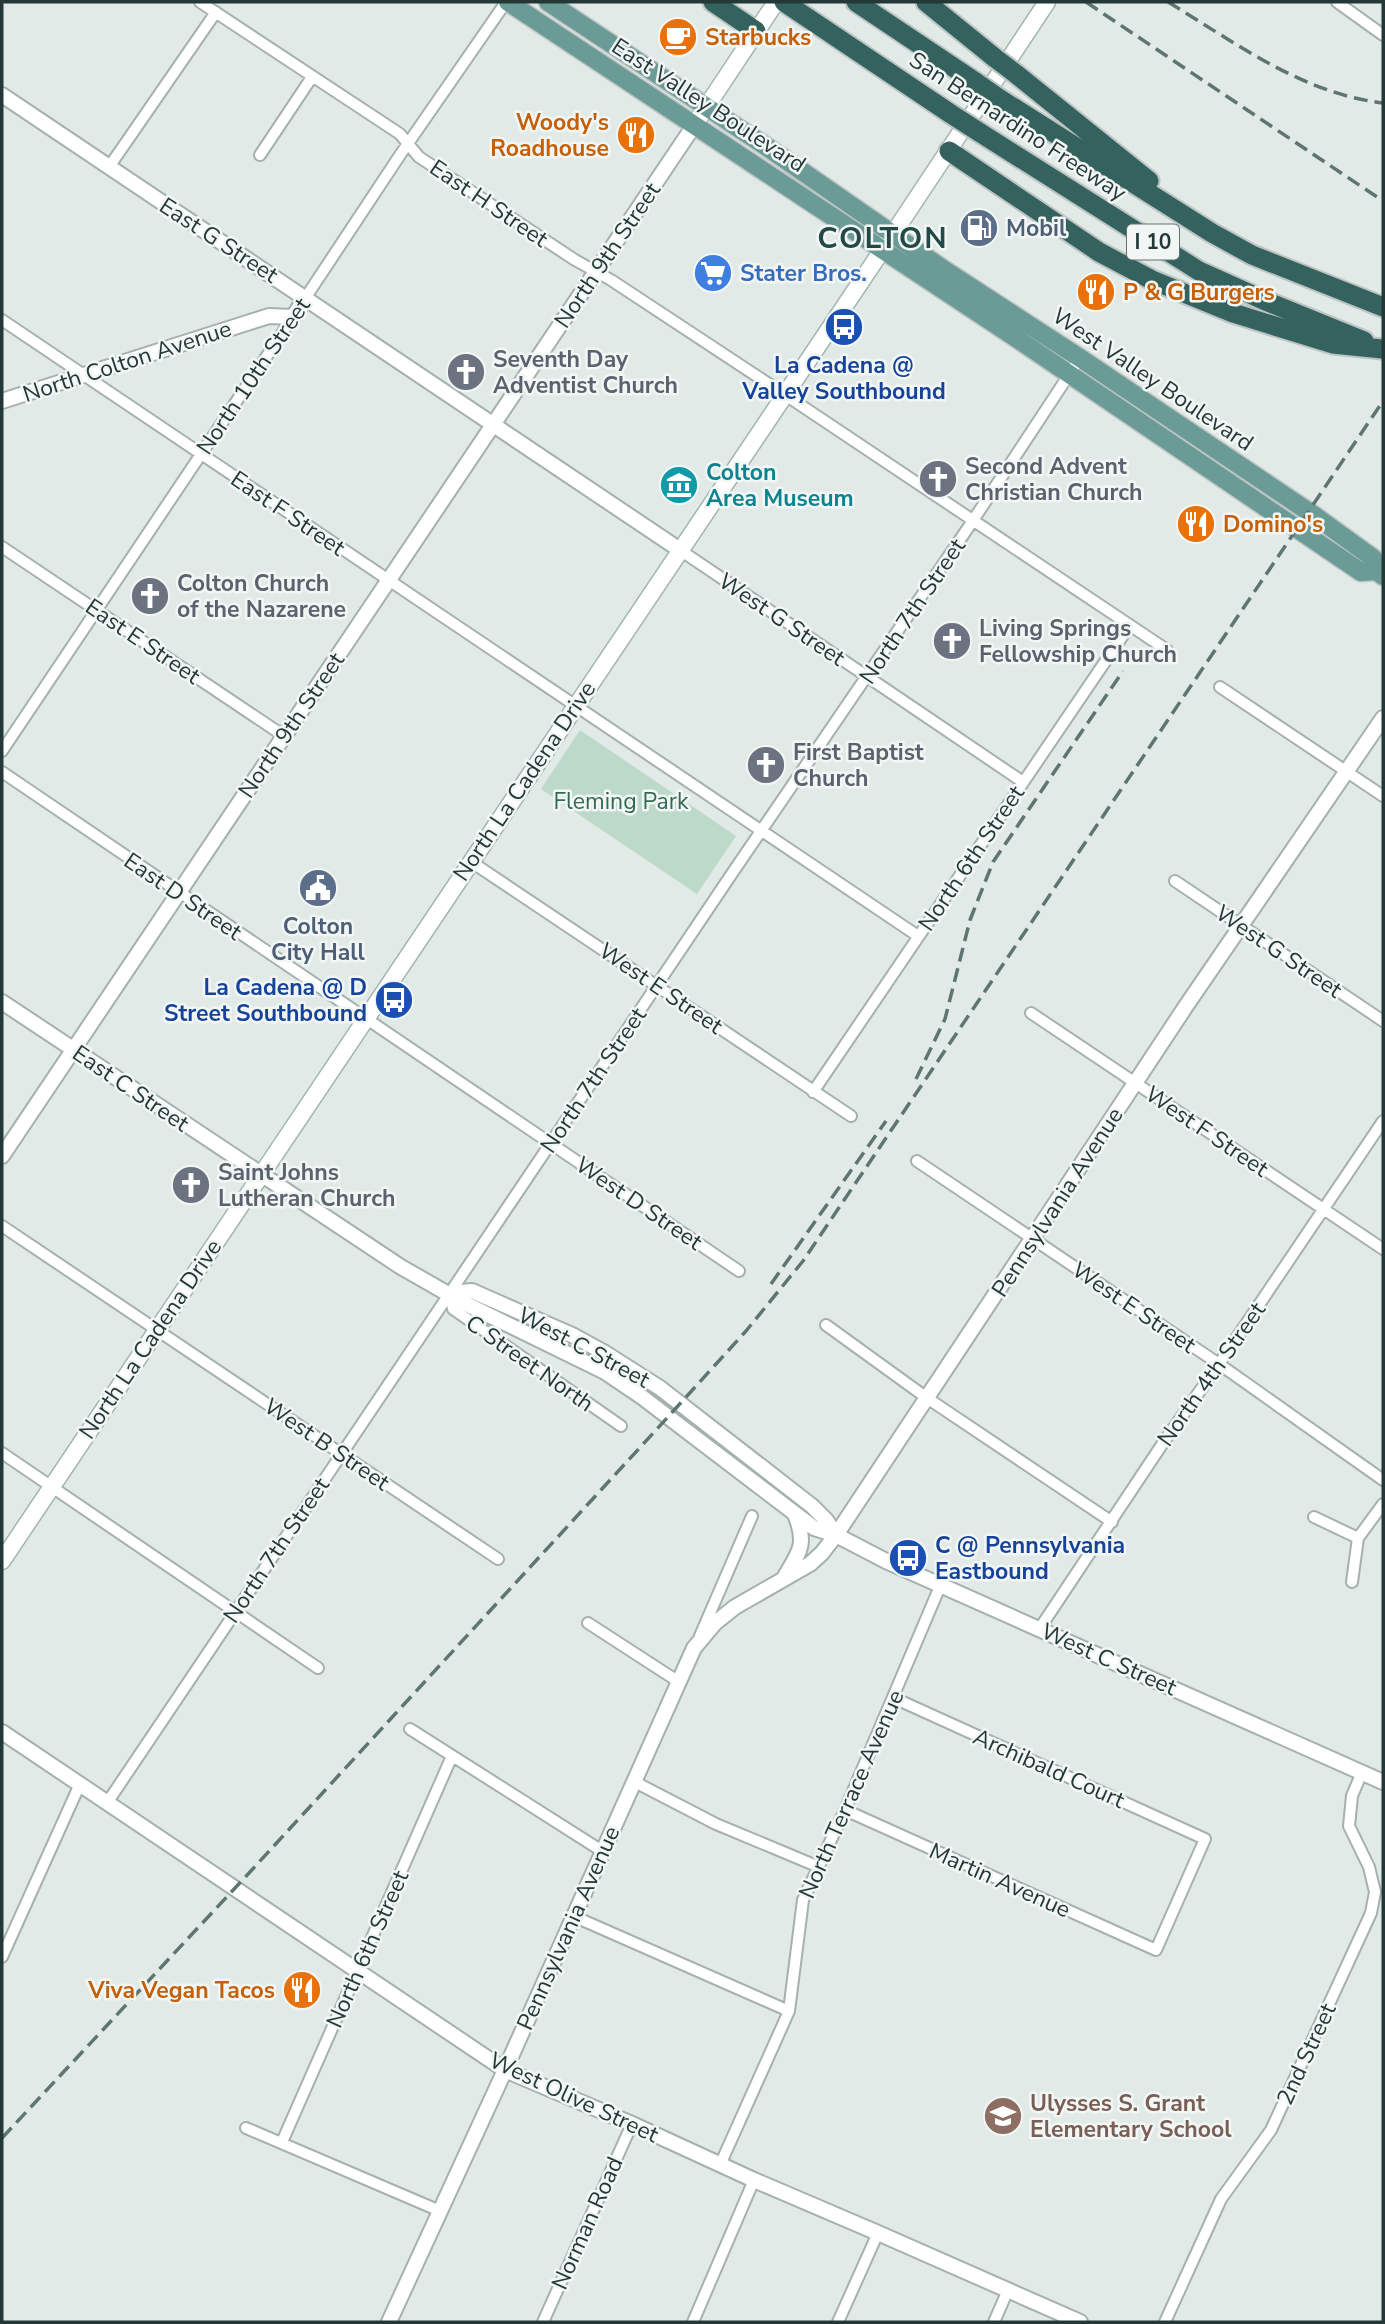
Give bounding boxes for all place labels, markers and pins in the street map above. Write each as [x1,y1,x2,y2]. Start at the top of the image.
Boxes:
cafe icon: Starbucks [657,16,699,58]
place label: Starbucks [705,22,811,53]
place label: Woody's Roadhouse [490,107,609,164]
restaurant icon: Woody's Roadhouse [615,114,657,156]
fuel station icon: Mobil [958,207,1000,249]
place label: Mobil [1006,213,1067,244]
supermarket icon: Stater Bros. [692,252,734,294]
place label: Stater Bros. [740,258,867,289]
restaurant icon: P & G Burgers [1075,271,1117,313]
place label: P & G Burgers [1123,277,1275,308]
bus stop icon: La Cadena @ Valley Southbound [823,306,865,348]
place label: Seventh Day Adventist Church [493,344,678,401]
place label: La Cadena @ Valley Southbound [741,350,946,407]
church icon: Seventh Day Adventist Church [445,351,487,393]
place label: Second Advent Christian Church [965,451,1143,508]
place label: Colton Area Museum [706,457,854,514]
church icon: Second Advent Christian Church [917,458,959,500]
museum icon: Colton Area Museum [658,464,700,506]
restaurant icon: Domino's [1175,503,1217,545]
place label: Domino's [1223,509,1323,540]
place label: Colton Church of the Nazarene [177,568,346,625]
church icon: Colton Church of the Nazarene [129,575,171,617]
place label: Living Springs Fellowship Church [979,613,1177,670]
church icon: Living Springs Fellowship Church [931,620,973,662]
place label: First Baptist Church [793,737,924,794]
church icon: First Baptist Church [745,744,787,786]
public building icon: Colton City Hall [297,867,339,909]
place label: Colton City Hall [271,911,366,968]
place label: La Cadena @ D Street Southbound [164,972,367,1029]
bus stop icon: La Cadena @ D Street Southbound [373,979,415,1021]
place label: Saint Johns Lutheran Church [218,1157,395,1214]
church icon: Saint Johns Lutheran Church [170,1164,212,1206]
place label: C @ Pennsylvania Eastbound [935,1530,1125,1587]
bus stop icon: C @ Pennsylvania Eastbound [887,1537,929,1579]
restaurant icon: Viva Vegan Tacos [281,1969,323,2011]
place label: Viva Vegan Tacos [87,1975,275,2006]
place label: Ulysses S. Grant Elementary School [1030,2088,1232,2145]
school or university icon: Ulysses S. Grant Elementary School [982,2095,1024,2137]

